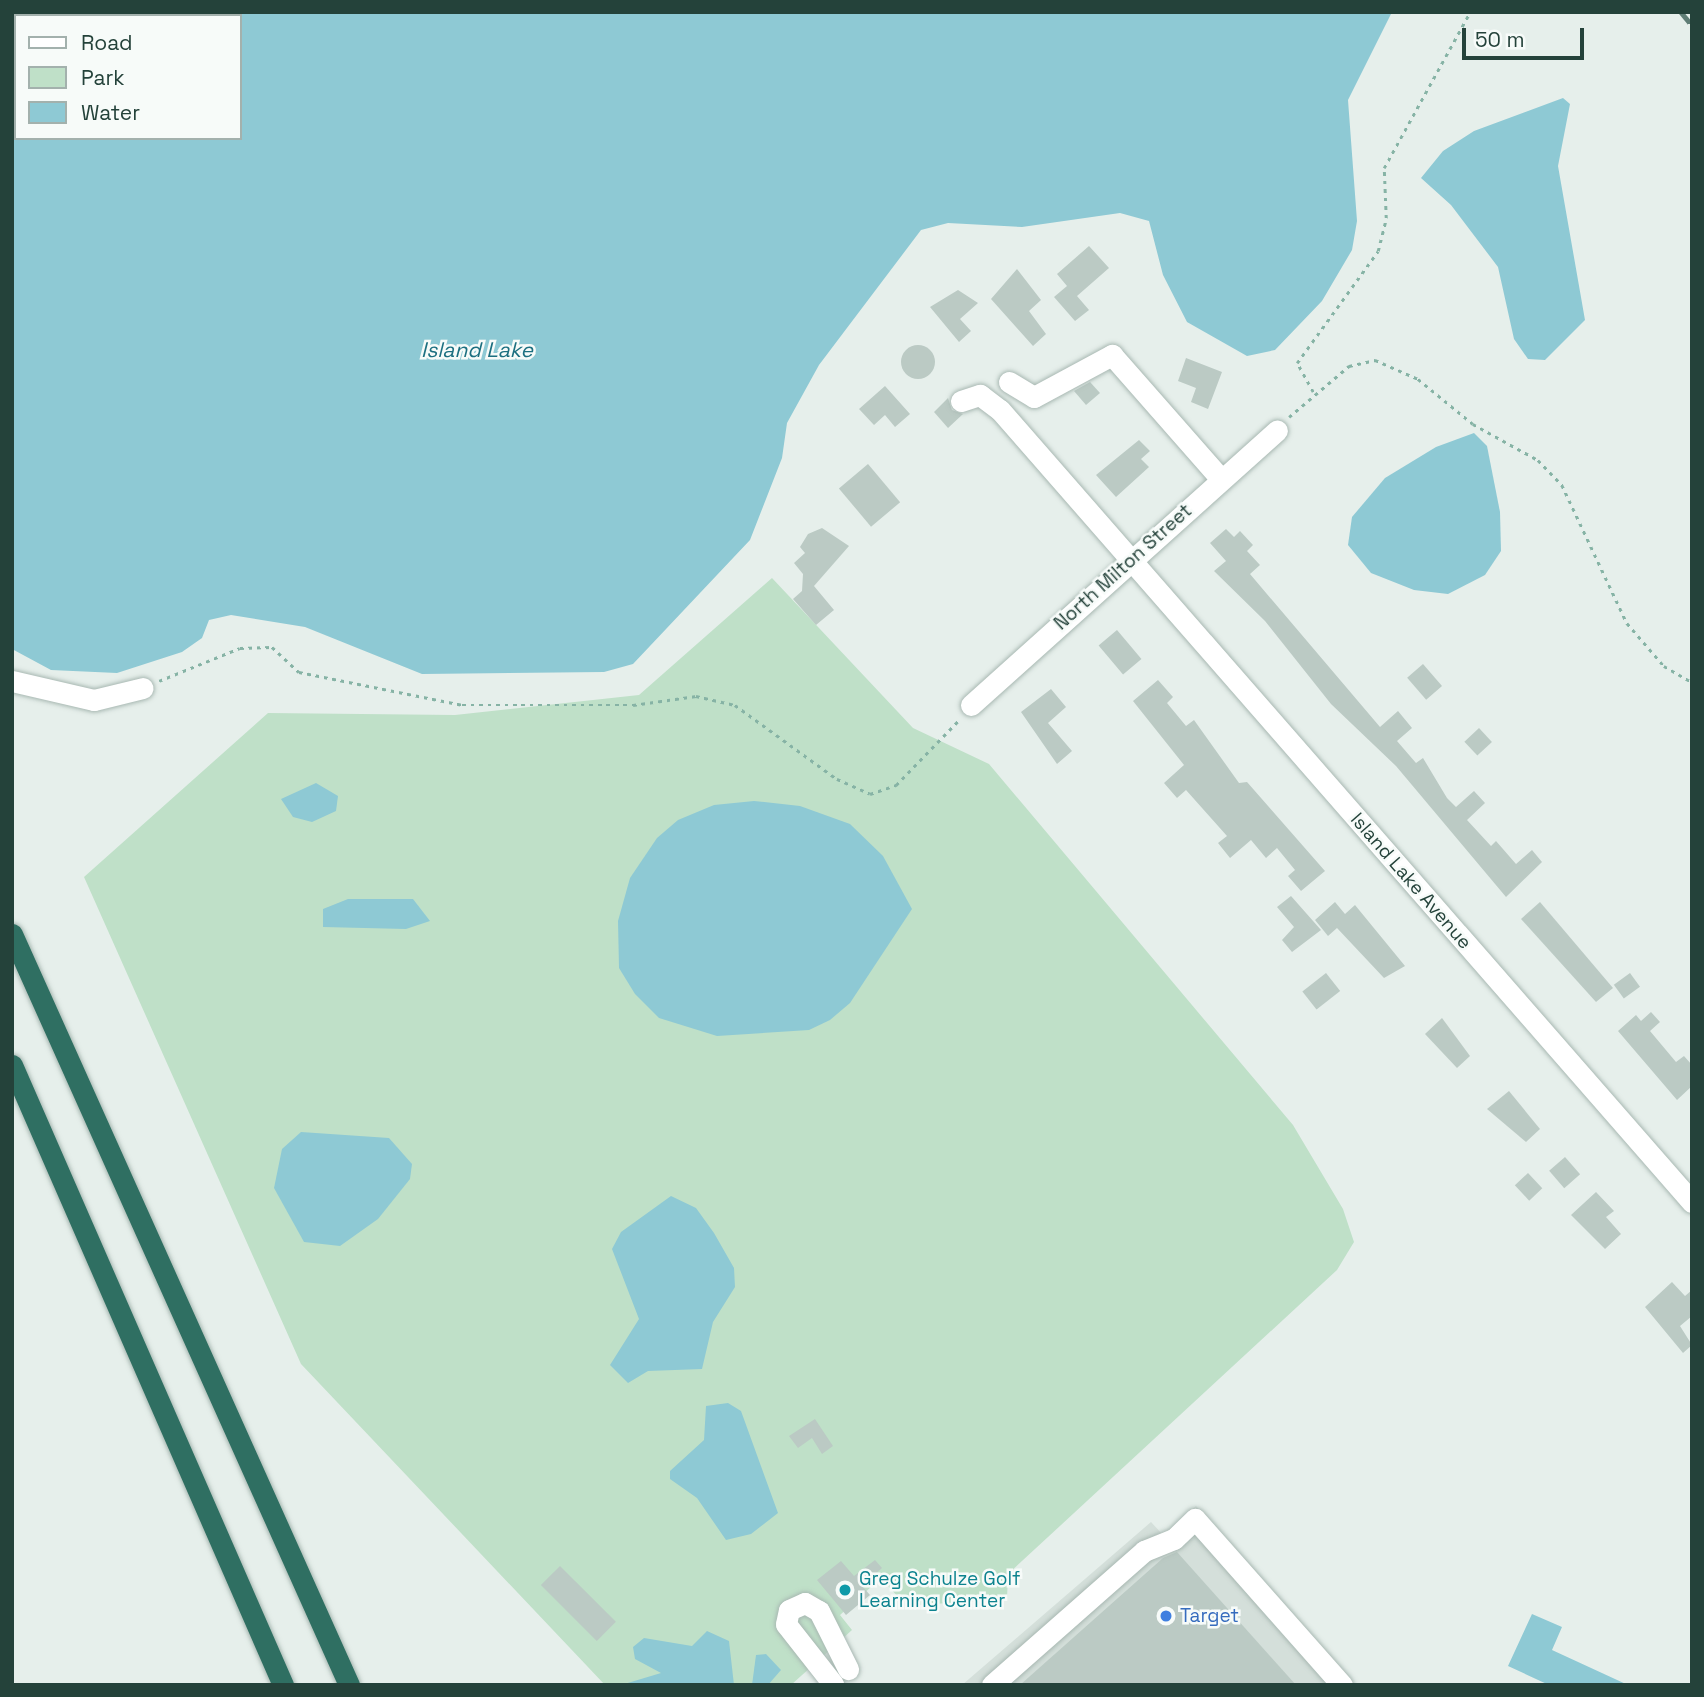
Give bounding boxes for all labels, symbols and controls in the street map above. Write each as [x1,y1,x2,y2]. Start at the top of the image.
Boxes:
legend [14,14,242,140]
scale bar [1466,14,1588,58]
text: 50 m [1475,26,1525,53]
text: Road [81,29,133,56]
text: Park [81,64,125,91]
text: Water [81,99,140,126]
water label: Island Lake [421,337,533,363]
street label: North Milton Street [1050,499,1196,635]
street label: Island Lake Avenue [1346,808,1476,954]
place label: Greg Schulze Golf Learning Center [859,1568,1020,1612]
marker: Greg Schulze Golf Learning Center [837,1582,853,1598]
place label: Target [1180,1605,1239,1627]
marker: Target [1158,1608,1174,1624]

